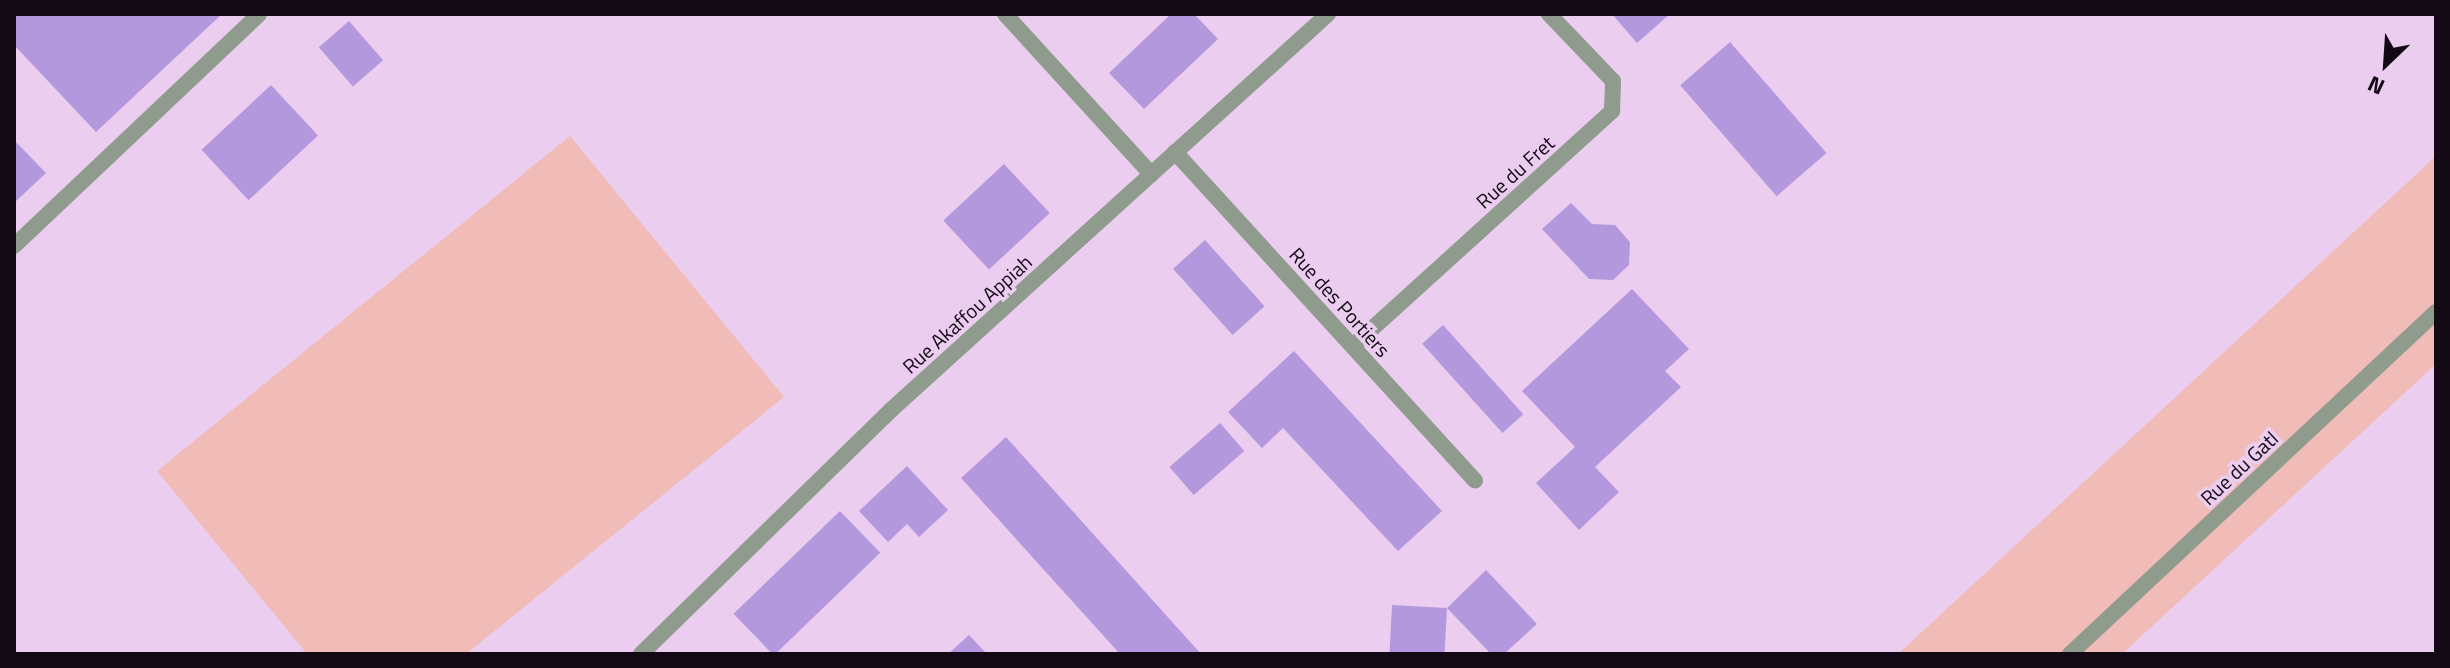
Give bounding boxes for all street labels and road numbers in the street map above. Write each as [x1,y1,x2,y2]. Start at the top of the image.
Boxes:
street label: Rue du Fret [1471,131,1559,213]
street label: Rue des Portiers [1285,242,1395,362]
street label: Rue Akaffou Appiah [897,250,1037,378]
street label: Rue du Gatl [2195,426,2283,510]

